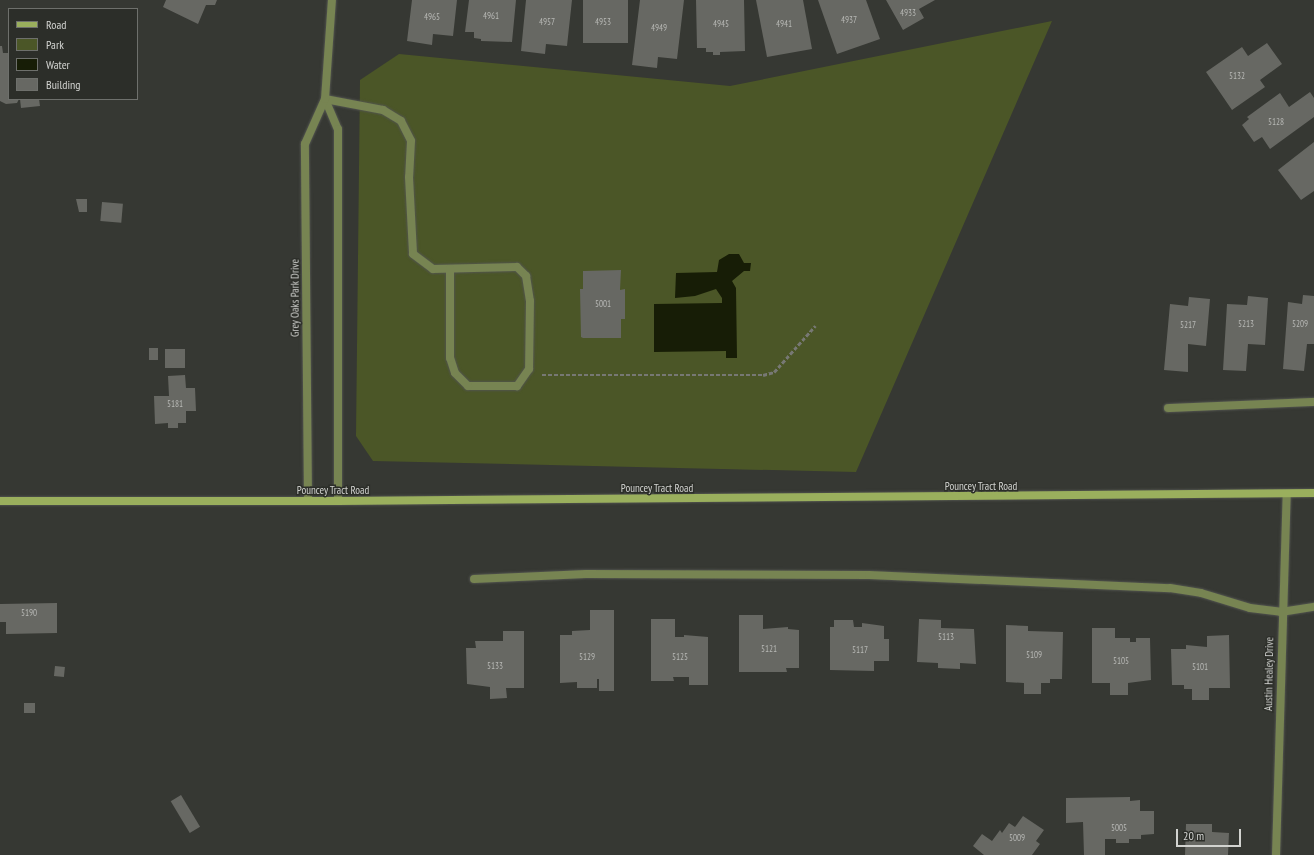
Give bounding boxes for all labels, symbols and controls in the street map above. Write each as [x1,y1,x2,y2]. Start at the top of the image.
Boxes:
legend [8,8,138,100]
house number: 4933 [900,8,916,18]
house number: 4961 [483,11,499,21]
house number: 4965 [424,12,440,22]
house number: 4937 [841,15,857,25]
text: Road [46,17,66,32]
house number: 4957 [539,17,555,27]
house number: 4953 [595,17,611,27]
house number: 4945 [713,19,729,29]
house number: 4941 [776,19,792,29]
house number: 4949 [651,23,667,33]
text: Park [46,37,64,52]
text: Water [46,57,70,72]
house number: 5132 [1229,71,1245,81]
text: Building [46,77,81,92]
house number: 5128 [1268,117,1284,127]
street label: Grey Oaks Park Drive [288,259,302,337]
house number: 5001 [595,299,611,309]
house number: 5213 [1238,319,1254,329]
house number: 5209 [1292,319,1308,329]
house number: 5217 [1180,320,1196,330]
house number: 5181 [167,399,183,409]
street label: Pouncey Tract Road [945,479,1017,493]
street label: Pouncey Tract Road [621,481,693,495]
street label: Pouncey Tract Road [297,483,369,497]
house number: 5190 [21,608,37,618]
house number: 5113 [938,632,954,642]
street label: Austin Healey Drive [1262,637,1276,711]
house number: 5121 [761,644,777,654]
house number: 5117 [852,645,868,655]
house number: 5109 [1026,650,1042,660]
house number: 5129 [579,652,595,662]
house number: 5125 [672,652,688,662]
house number: 5105 [1113,656,1129,666]
house number: 5133 [487,661,503,671]
house number: 5101 [1192,662,1208,672]
scale bar [1178,821,1243,847]
house number: 5005 [1111,823,1127,833]
text: 20 m [1183,828,1204,843]
house number: 5009 [1009,833,1025,843]

